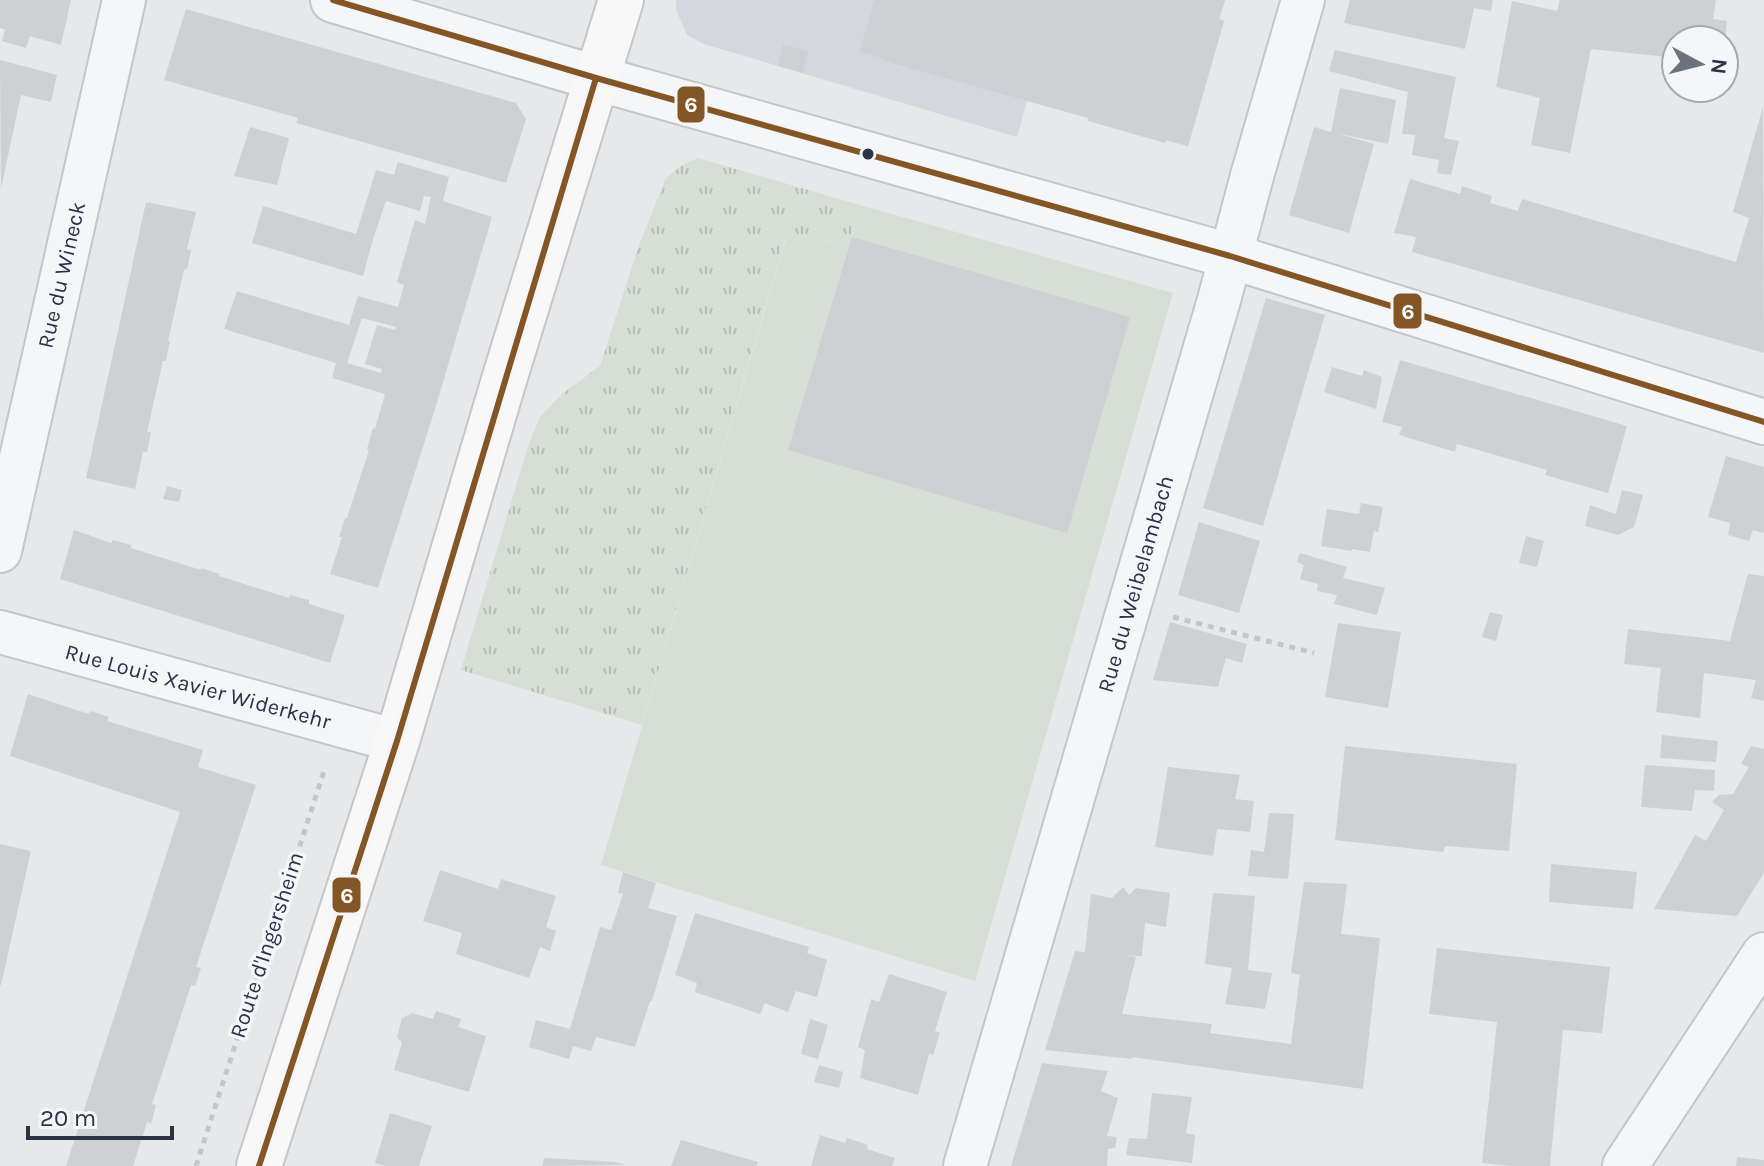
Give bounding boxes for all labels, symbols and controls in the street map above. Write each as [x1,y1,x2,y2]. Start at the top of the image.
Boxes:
north arrow [1660,24,1740,104]
text: N [1705,57,1733,76]
line badge: 6 [676,85,706,124]
text: 6 [684,92,698,118]
unlabelled marker [860,146,876,162]
street label: Rue du Wineck [33,199,91,351]
line badge: 6 [1392,292,1423,330]
text: 6 [1401,299,1415,325]
street label: Rue du Weibelambach [1093,472,1179,696]
street label: Rue Louis Xavier Widerkehr [62,639,334,735]
street label: Route d'Ingersheim [225,849,309,1041]
line badge: 6 [331,876,362,914]
text: 6 [340,883,354,909]
scale bar [28,1090,172,1140]
text: 20 m [40,1104,96,1132]

